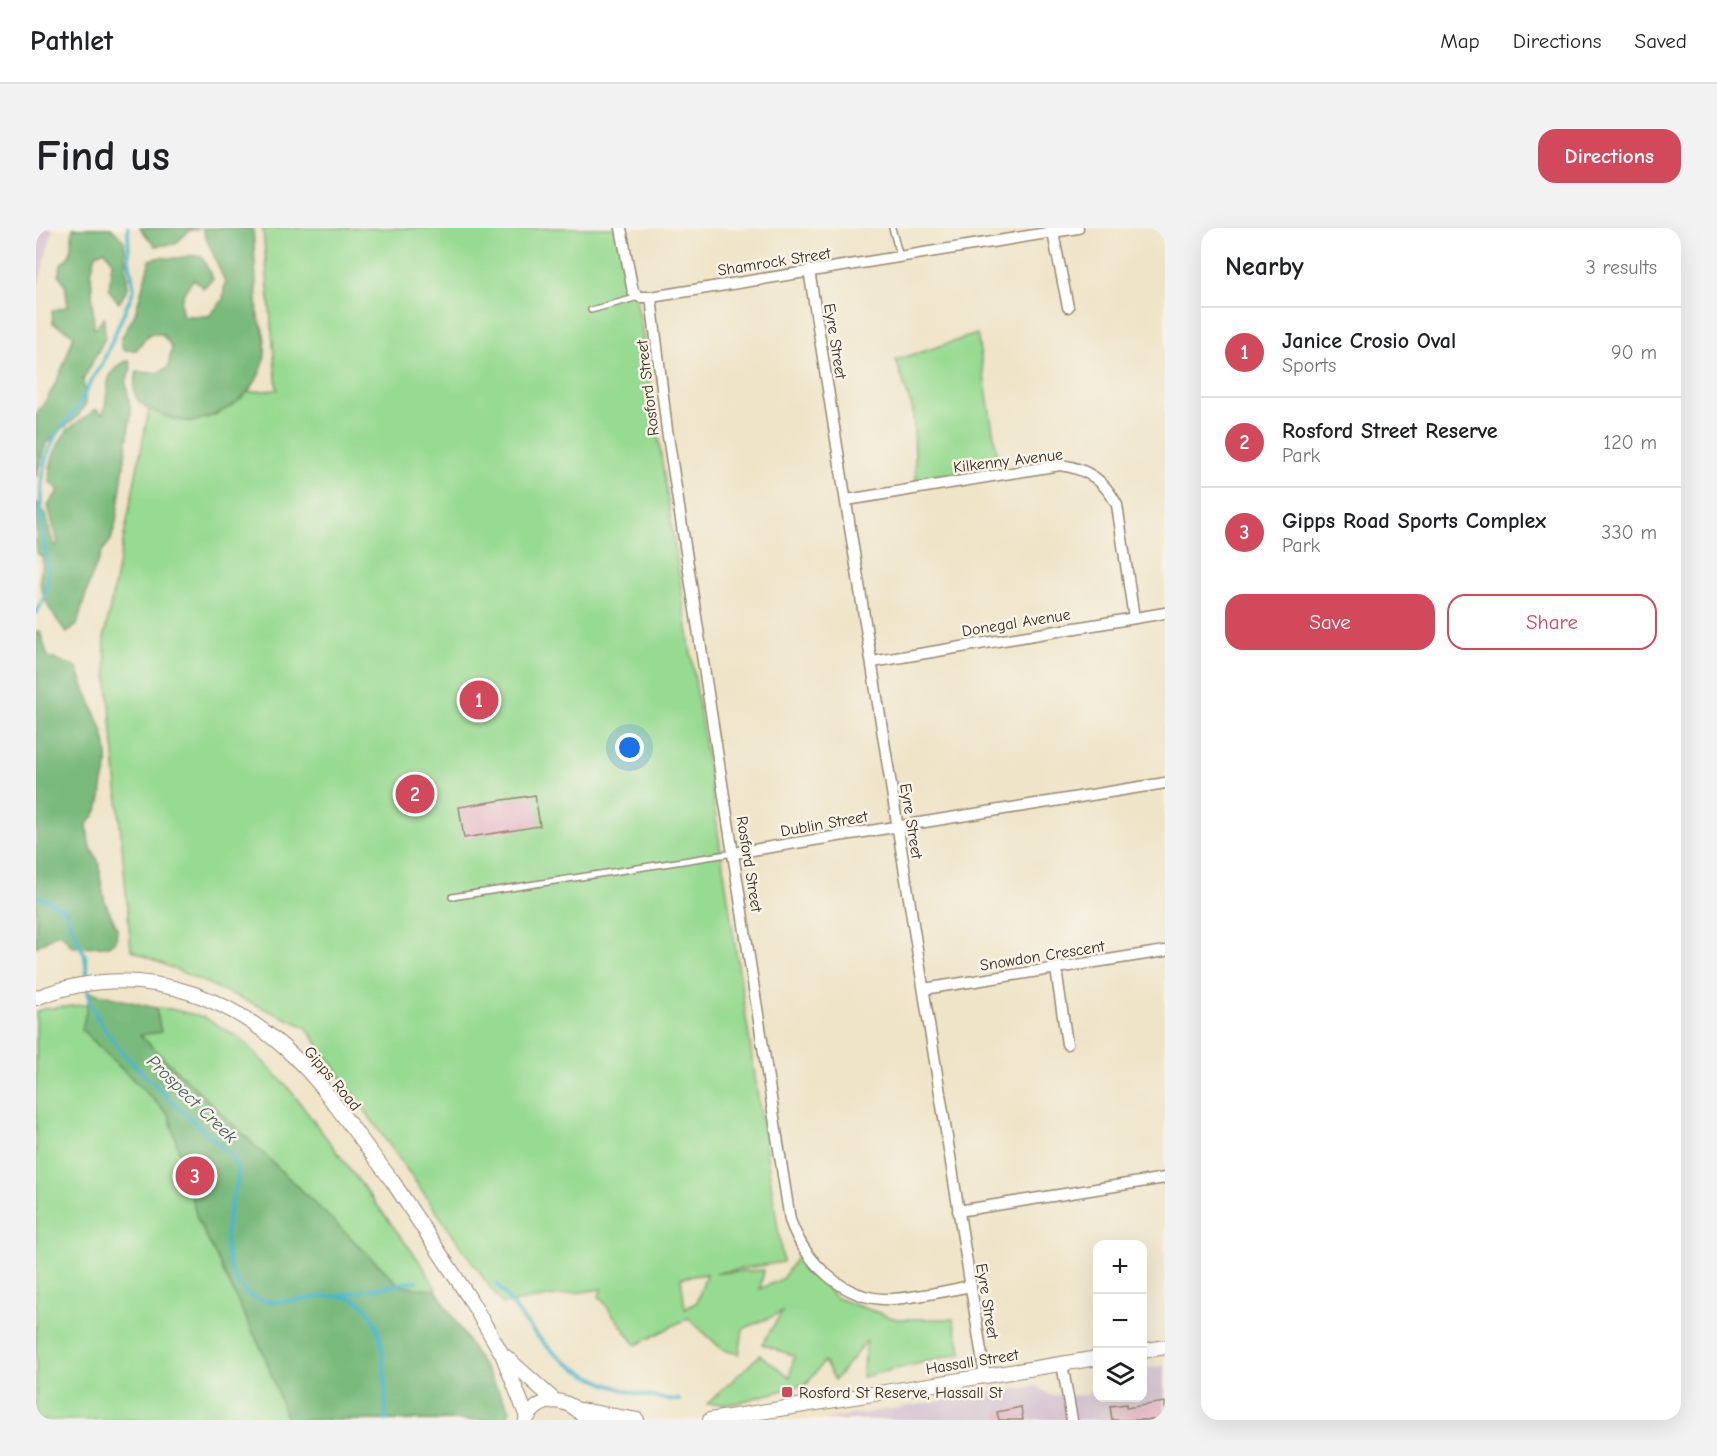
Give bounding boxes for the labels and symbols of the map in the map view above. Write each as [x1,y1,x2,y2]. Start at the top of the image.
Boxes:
street label: Shamrock Street [716,244,832,280]
street label: Eyre Street [820,302,850,381]
street label: Rosford Street [633,338,663,437]
street label: Kilkenny Avenue [952,445,1064,477]
street label: Donegal Avenue [961,606,1072,640]
pin: 1 [460,678,498,722]
your location [615,733,644,762]
pin: 2 [396,772,434,816]
street label: Eyre Street [896,782,926,861]
street label: Dublin Street [779,807,870,841]
street label: Rosford Street [733,815,766,914]
street label: Snowdon Crescent [978,937,1106,975]
street label: Gipps Road [300,1043,364,1115]
water label: Prospect Creek [142,1051,241,1148]
pin: 3 [176,1154,214,1198]
street label: Eyre Street [972,1262,1002,1341]
street label: Hassall Street [924,1346,1020,1378]
place label: Rosford St Reserve, Hassall St [799,1384,1003,1402]
marker: Rosford St Reserve, Hassall St [780,1385,794,1399]

